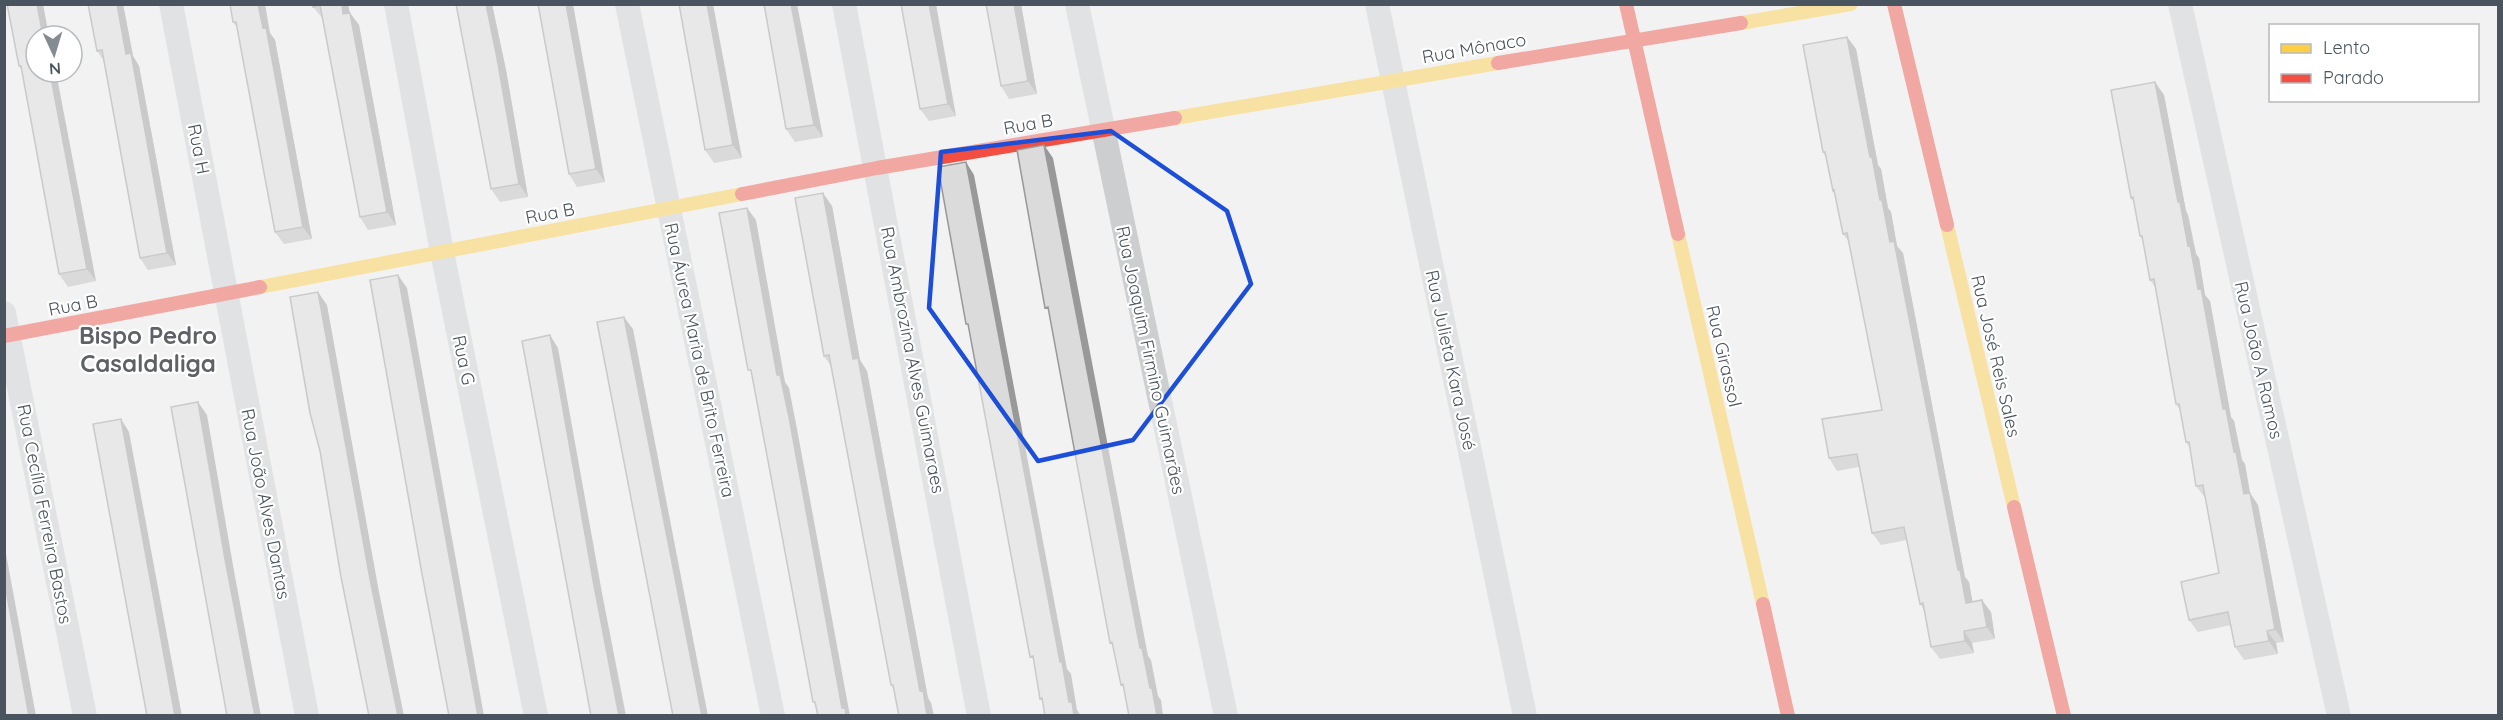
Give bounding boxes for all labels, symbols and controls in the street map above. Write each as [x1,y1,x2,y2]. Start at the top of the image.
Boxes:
north arrow [24,24,84,84]
legend [2269,24,2479,102]
street label: Rua Mônaco [1420,28,1528,68]
text: Lento [2323,36,2370,59]
text: N [48,59,62,79]
text: Parado [2323,66,2384,89]
street label: Rua B [1002,108,1054,140]
street label: Rua H [183,122,215,176]
street label: Rua B [523,197,577,229]
street label: Rua Áurea Maria de Brito Ferreira [660,221,740,499]
street label: Rua Joaquim Firmino Guimarães [1111,224,1191,496]
street label: Rua Ambrozina Alves Guimaraes [876,225,950,495]
street label: Rua Julieta Kara José [1421,268,1481,452]
street label: Rua José Reis Sales [1966,273,2026,439]
street label: Rua João A Ramos [2230,279,2288,441]
street label: Rua B [46,289,100,321]
street label: Rua Girassol [1701,303,1747,409]
district label: Bispo Pedro Casaldaliga [79,320,217,378]
street label: Rua G [448,333,480,387]
street label: Rua Cecília Ferreira Bastos [12,402,78,626]
street label: Rua João Alves Dantas [236,407,296,601]

